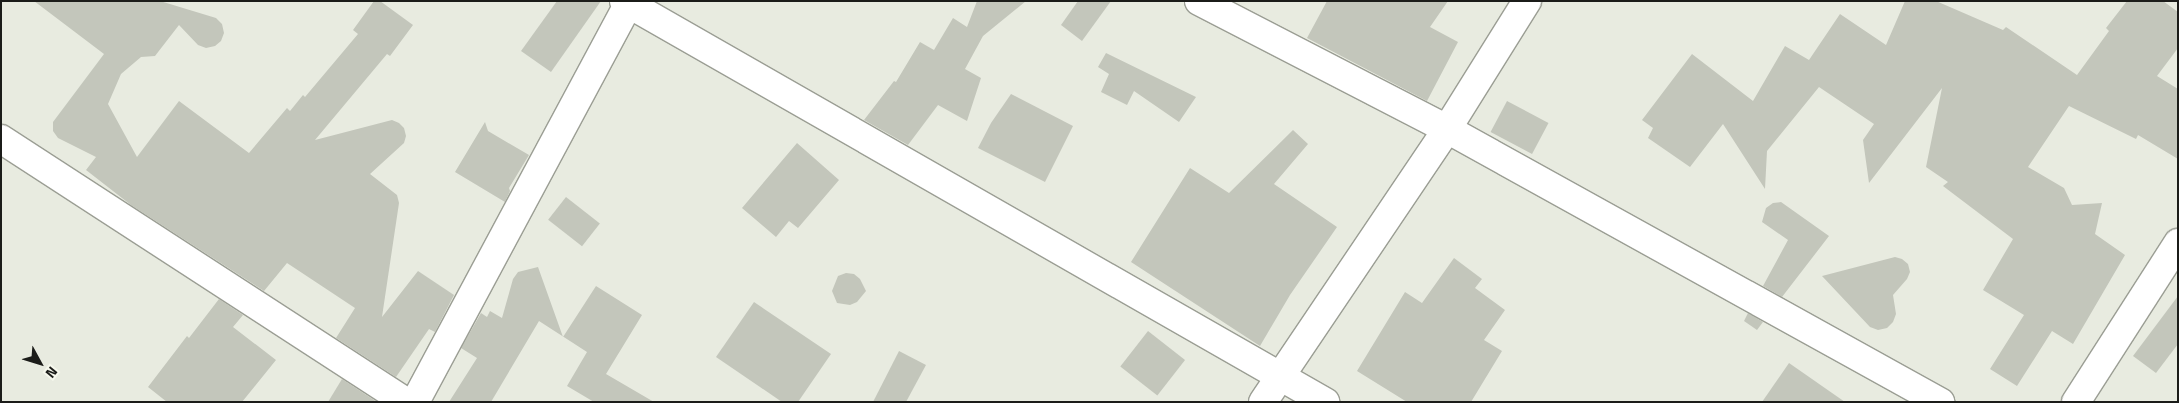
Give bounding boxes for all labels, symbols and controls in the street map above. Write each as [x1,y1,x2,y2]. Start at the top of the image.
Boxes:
north arrow [15,338,65,388]
text: N [41,362,63,383]

